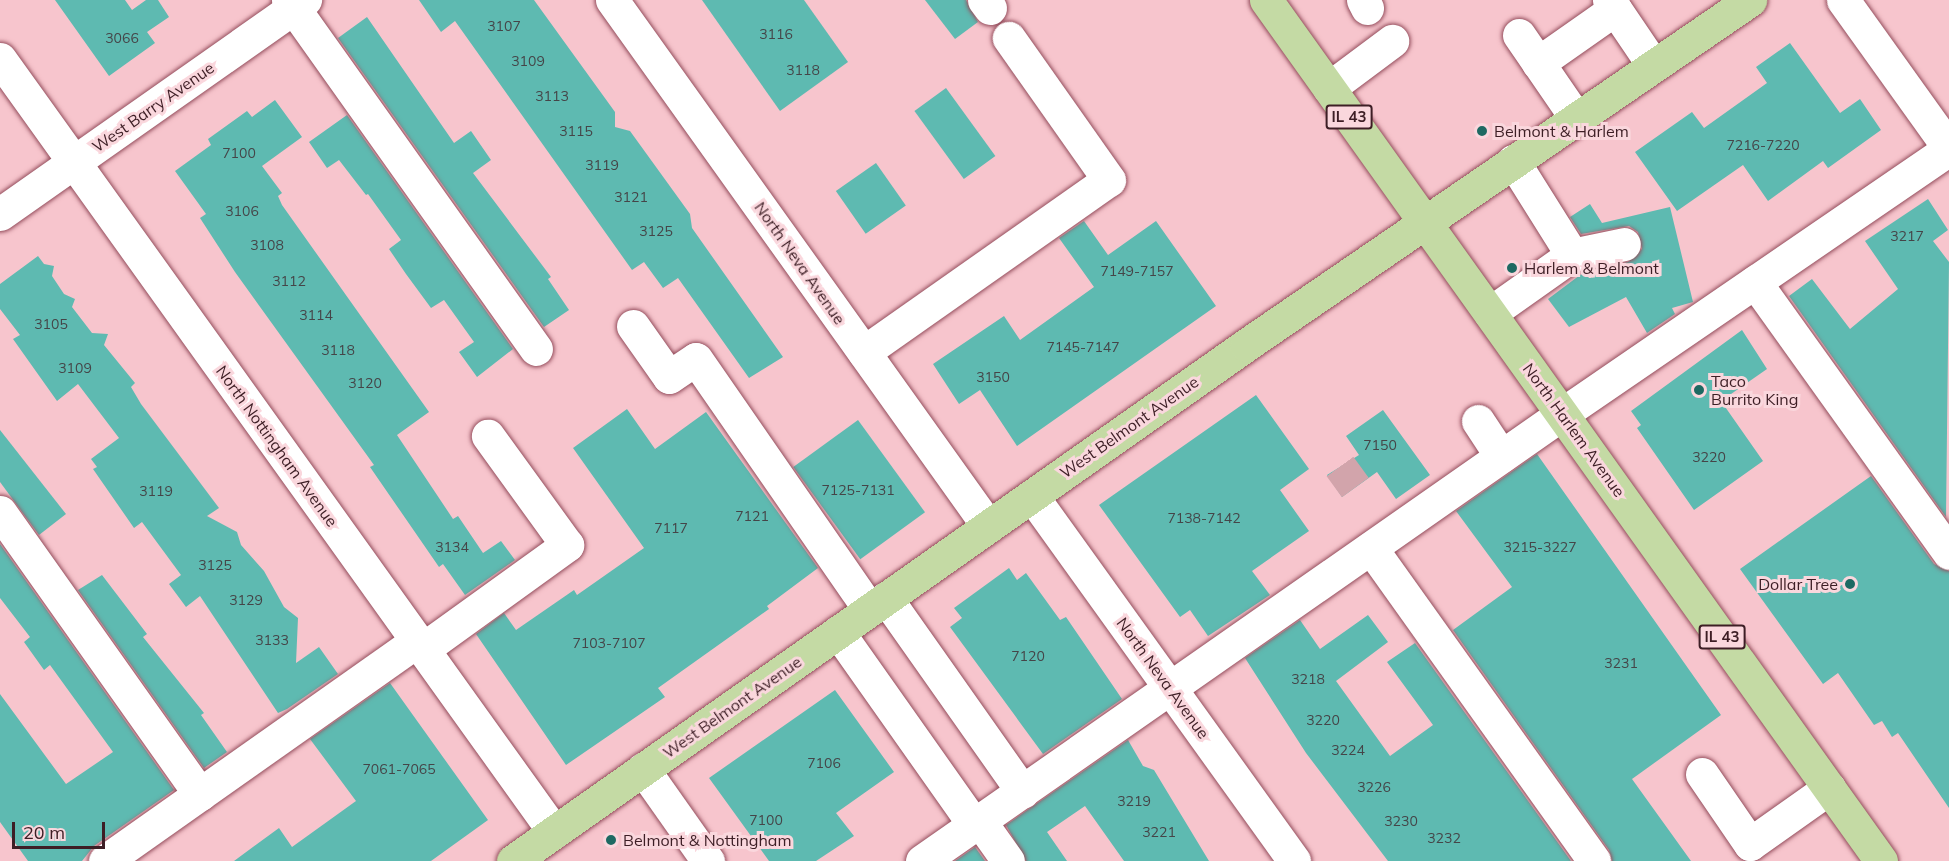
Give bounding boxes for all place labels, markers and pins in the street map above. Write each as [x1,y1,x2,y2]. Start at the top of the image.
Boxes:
place label: Belmont & Harlem [1494,121,1629,141]
marker: Belmont & Harlem [1475,124,1489,138]
place label: Harlem & Belmont [1524,258,1659,278]
marker: Harlem & Belmont [1505,261,1519,275]
place label: Taco Burrito King [1711,371,1798,409]
marker: Taco Burrito King [1692,383,1706,397]
place label: Dollar Tree [1758,574,1838,594]
marker: Dollar Tree [1843,577,1857,591]
place label: Belmont & Nottingham [623,830,791,850]
marker: Belmont & Nottingham [604,833,618,847]

